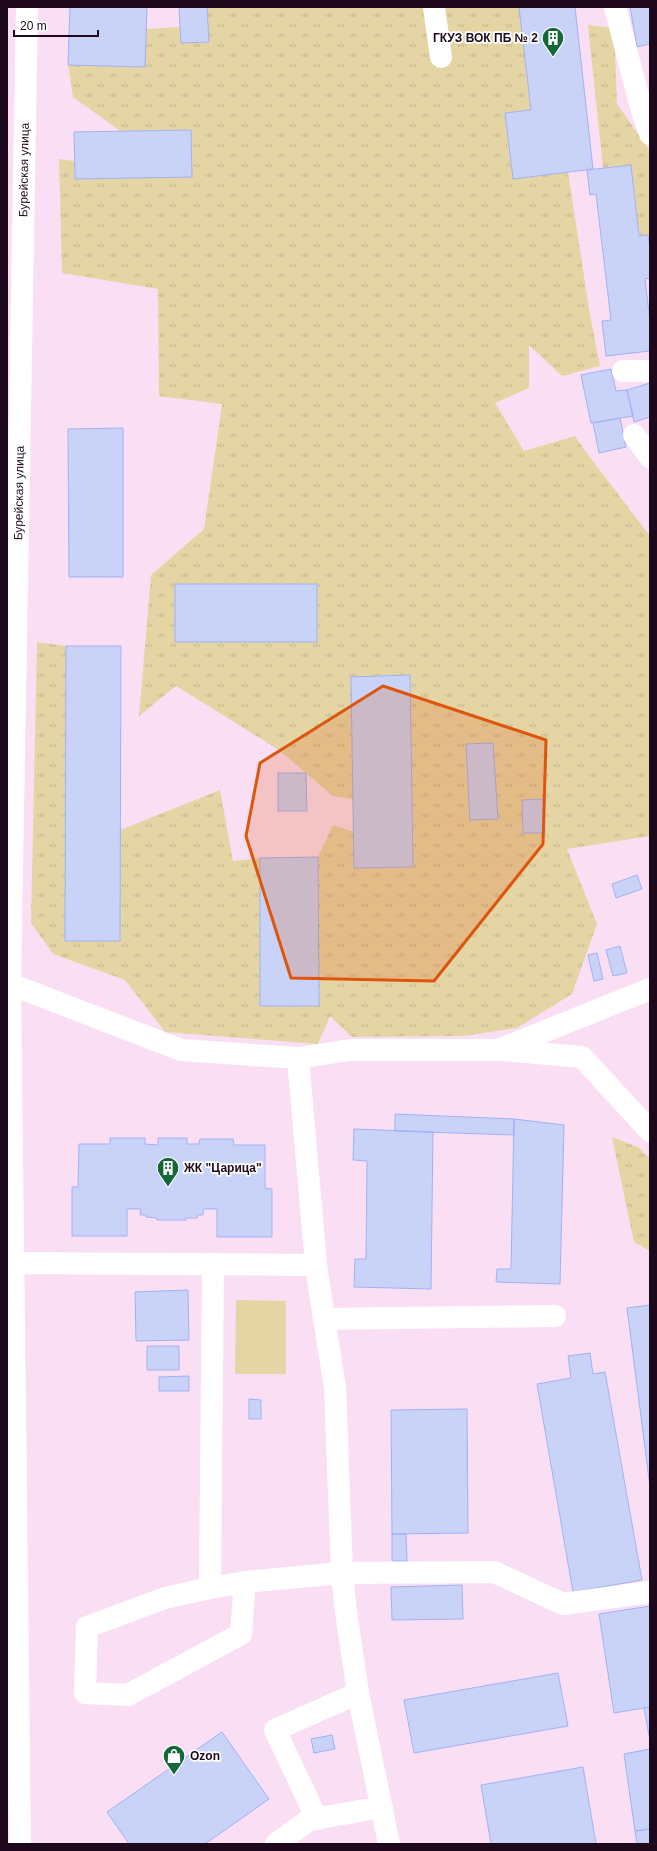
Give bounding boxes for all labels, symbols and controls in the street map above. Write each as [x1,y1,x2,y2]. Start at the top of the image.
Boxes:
scale bar [14,12,98,38]
text: 20 m [20,19,47,33]
building icon: ГКУЗ ВОК ПБ № 2 [540,25,566,58]
place label: ГКУЗ ВОК ПБ № 2 [433,31,538,45]
street label: Бурейская улица [16,122,32,217]
street label: Бурейская улица [11,445,27,540]
building icon: ЖК "Царица" [155,1155,181,1188]
place label: ЖК "Царица" [183,1161,262,1175]
shop icon: Ozon [161,1743,187,1776]
place label: Ozon [190,1749,220,1763]

